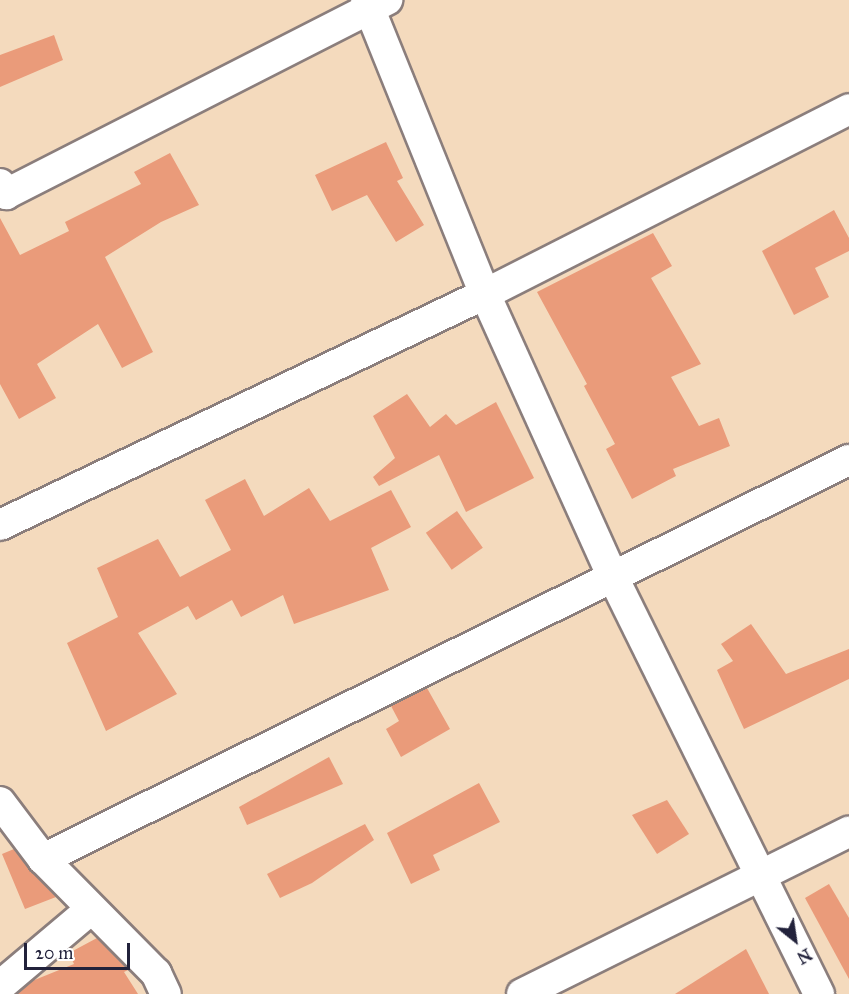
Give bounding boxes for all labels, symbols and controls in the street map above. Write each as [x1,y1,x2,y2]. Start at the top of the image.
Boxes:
north arrow [765,910,825,970]
scale bar [27,931,134,969]
text: 20 m [35,942,73,964]
text: N [794,944,815,968]

